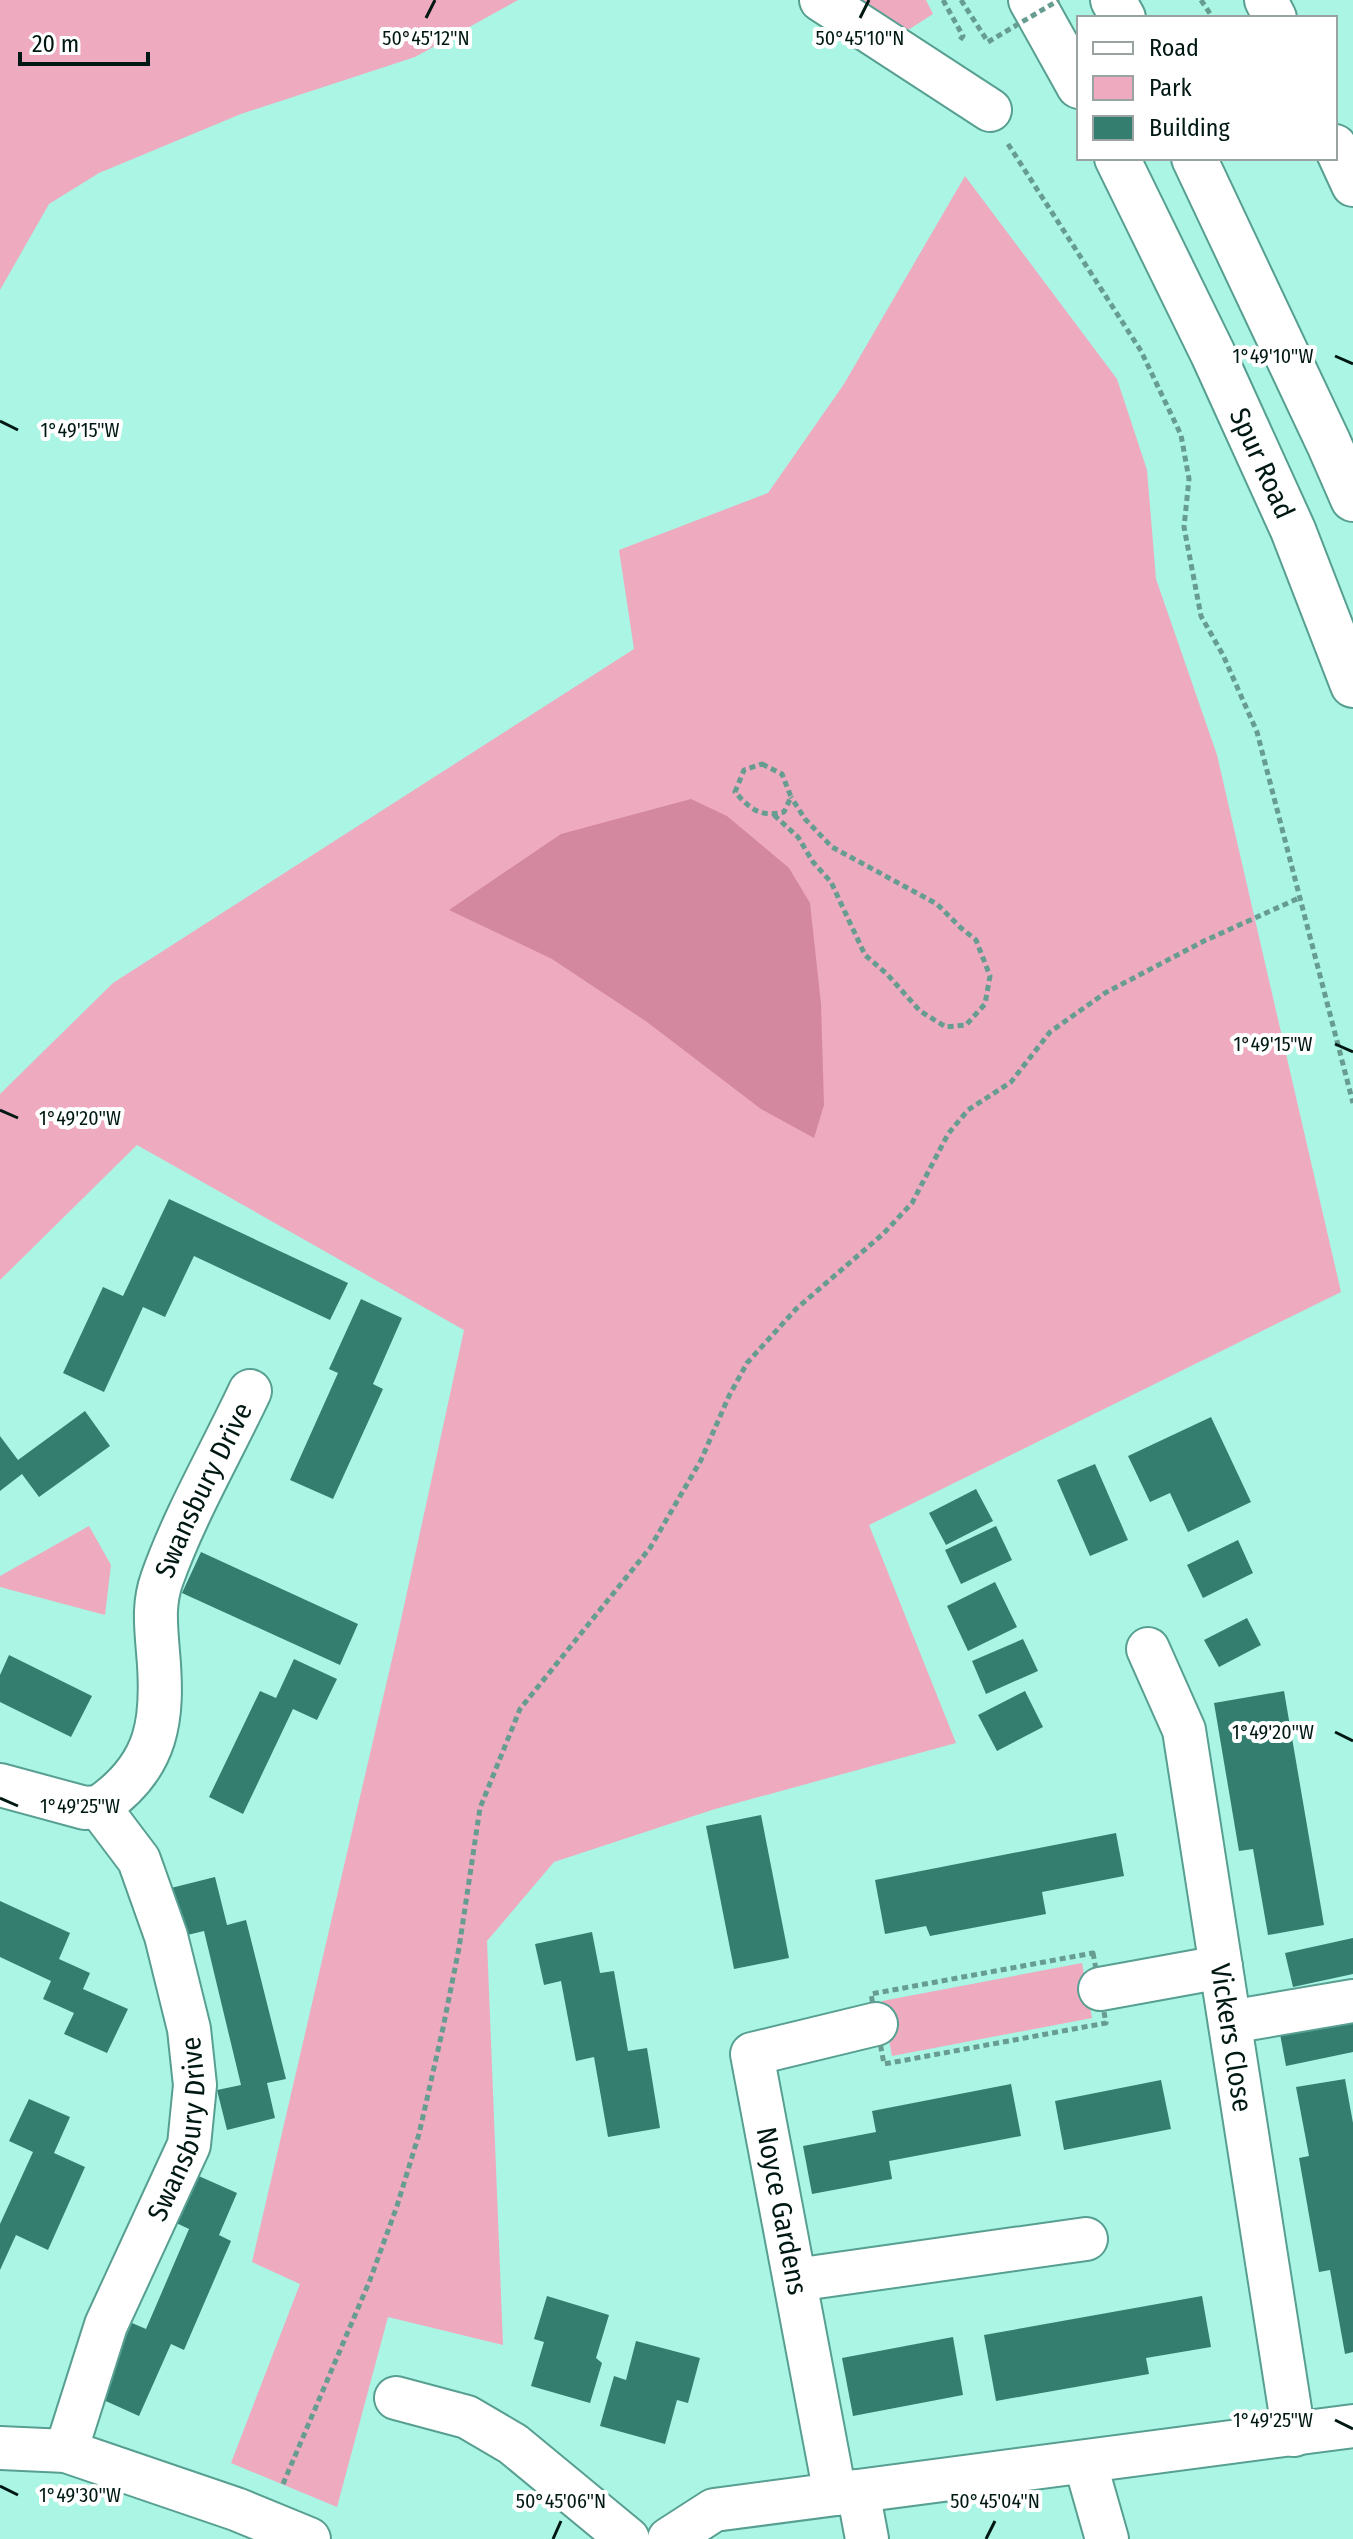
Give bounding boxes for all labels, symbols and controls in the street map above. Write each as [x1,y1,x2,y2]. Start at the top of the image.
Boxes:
scale bar [20,16,148,66]
legend [1077,16,1337,160]
text: 50°45'12"N [382,26,470,50]
text: 50°45'10"N [816,26,904,50]
text: 20 m [32,30,79,58]
text: Road [1149,34,1199,62]
text: Park [1149,74,1192,102]
text: Building [1149,114,1231,142]
text: 1°49'10"W [1233,344,1313,368]
street label: Spur Road [1223,403,1302,524]
text: 1°49'15"W [40,418,120,442]
text: 1°49'15"W [1233,1032,1313,1056]
text: 1°49'20"W [39,1106,121,1130]
street label: Swansbury Drive [147,1397,259,1582]
text: 1°49'20"W [1232,1720,1314,1744]
text: 1°49'25"W [40,1794,120,1818]
street label: Vickers Close [1204,1961,1260,2114]
street label: Swansbury Drive [140,2035,212,2226]
street label: Noyce Gardens [750,2124,814,2298]
text: 1°49'25"W [1233,2408,1313,2432]
text: 1°49'30"W [39,2483,121,2507]
text: 50°45'06"N [516,2489,606,2513]
text: 50°45'04"N [950,2489,1040,2513]

